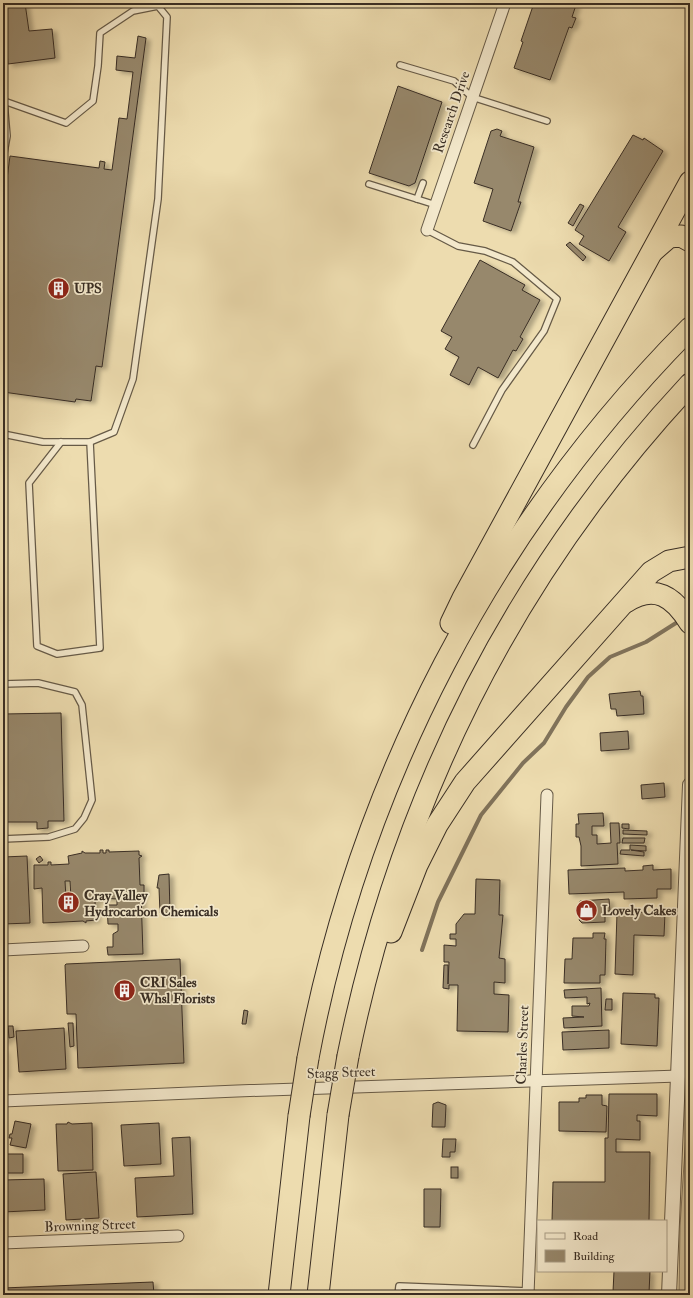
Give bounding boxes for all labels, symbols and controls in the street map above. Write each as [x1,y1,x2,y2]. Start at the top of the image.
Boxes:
street label: Research Drive [430,69,473,155]
building icon: UPS [45,275,71,301]
place label: UPS [74,280,102,297]
place label: Cray Valley Hydrocarbon Chemicals [84,887,218,921]
building icon: Cray Valley Hydrocarbon Chemicals [56,890,82,916]
shop icon: Lovely Cakes [573,897,599,923]
place label: Lovely Cakes [602,902,677,920]
place label: CRI Sales Whsl Florists [139,974,215,1007]
building icon: CRI Sales Whsl Florists [111,977,137,1003]
street label: Charles Street [513,1005,532,1085]
street label: Stagg Street [306,1063,376,1082]
street label: Browning Street [44,1215,136,1236]
legend [537,1220,667,1272]
text: Road [573,1229,598,1244]
text: Building [573,1249,616,1264]

